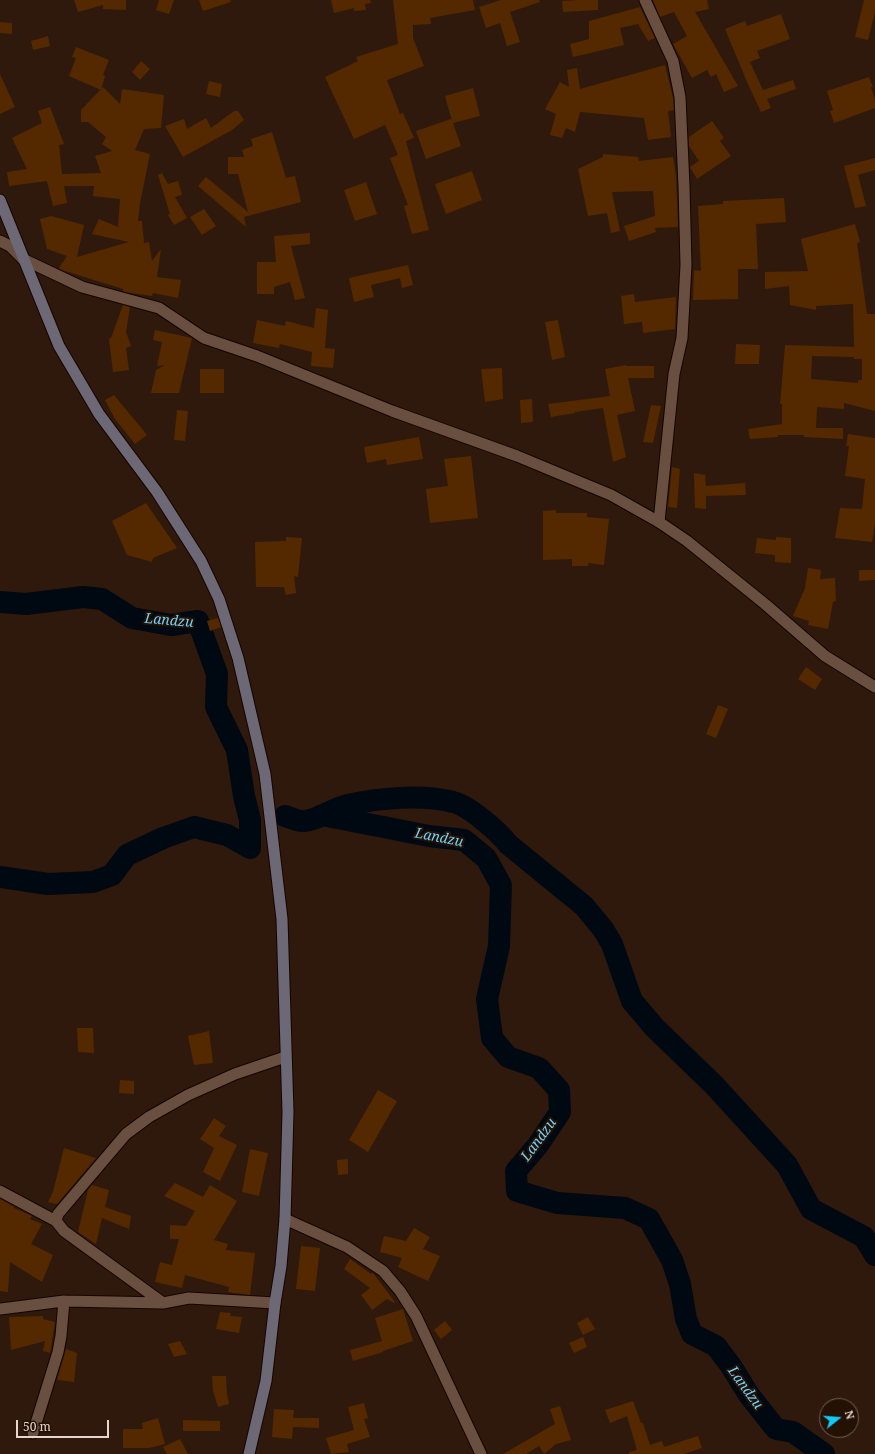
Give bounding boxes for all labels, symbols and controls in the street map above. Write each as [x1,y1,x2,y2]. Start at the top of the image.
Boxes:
water label: Landzu [144,611,194,631]
water label: Landzu [413,825,465,851]
water label: Landzu [518,1115,560,1165]
water label: Landzu [724,1363,766,1413]
north arrow [819,1398,859,1438]
text: N [842,1408,858,1421]
scale bar [18,1412,111,1438]
text: 50 m [23,1418,51,1435]

